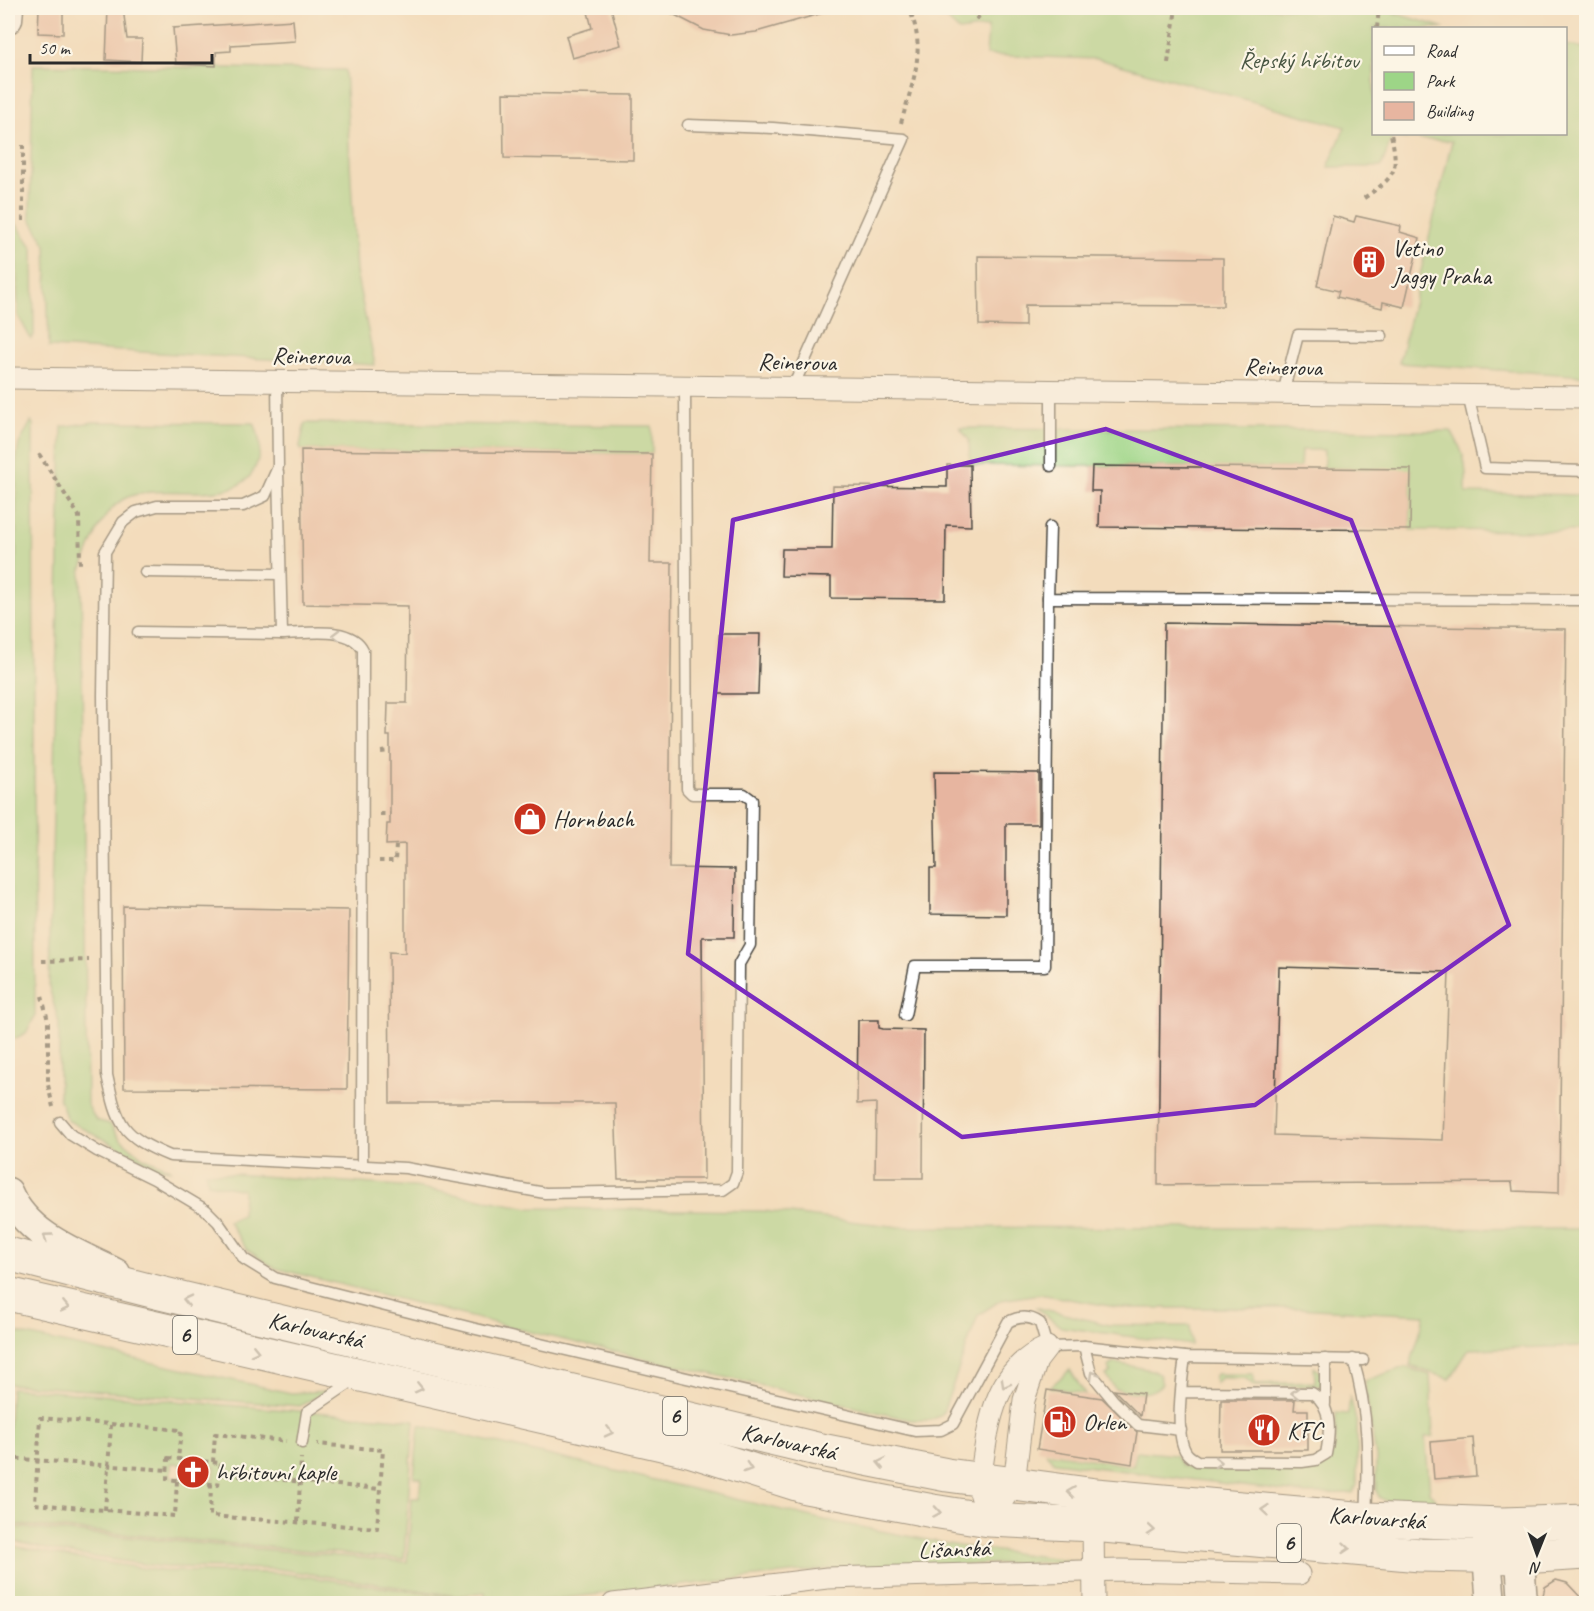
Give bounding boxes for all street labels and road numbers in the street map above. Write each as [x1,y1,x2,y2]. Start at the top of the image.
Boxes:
street label: Reinerova [272,340,352,372]
street label: Reinerova [758,346,838,378]
street label: Reinerova [1244,351,1324,383]
street label: Karlovarská [266,1305,369,1356]
road number: 6 [173,1316,197,1354]
road number: 6 [663,1397,687,1435]
street label: Karlovarská [739,1417,842,1468]
street label: Karlovarská [1328,1500,1429,1537]
road number: 6 [1277,1524,1301,1562]
street label: Lišanská [918,1533,993,1565]

